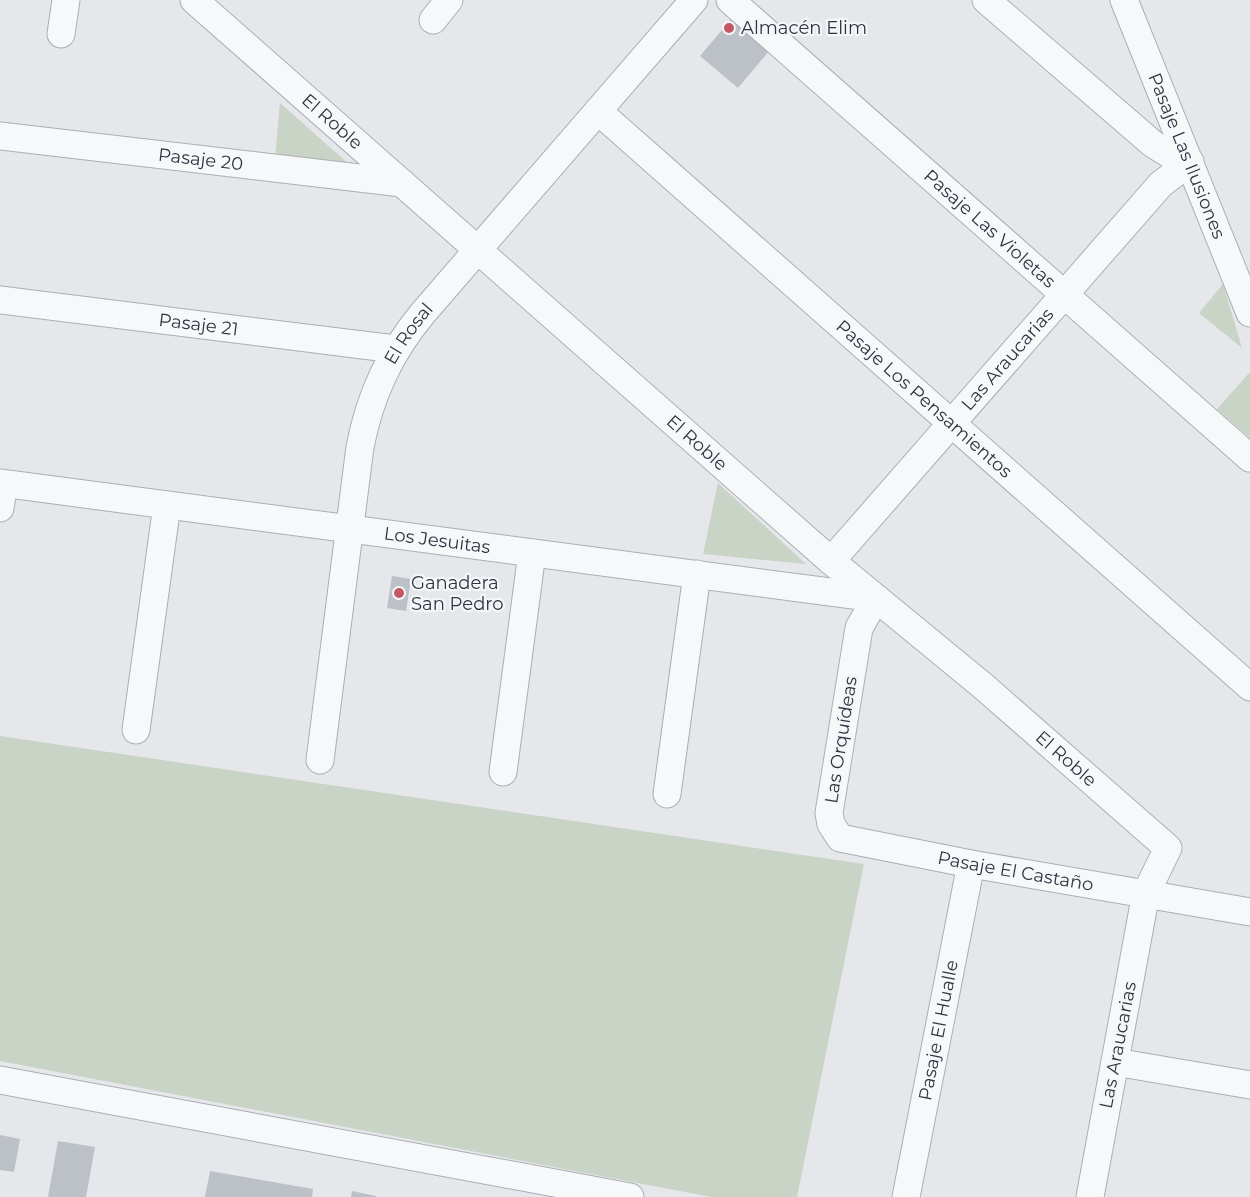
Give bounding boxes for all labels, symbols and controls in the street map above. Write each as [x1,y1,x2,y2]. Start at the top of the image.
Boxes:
place label: Almacén Elim [741,17,867,39]
marker: Almacén Elim [722,21,736,35]
street label: Pasaje Las Ilusiones [1143,70,1230,242]
street label: El Roble [297,89,367,154]
street label: Pasaje 20 [157,144,244,175]
street label: Pasaje Las Violetas [919,165,1060,293]
street label: El Rosal [380,298,438,368]
street label: Las Araucarias [957,303,1058,415]
street label: Pasaje 21 [157,309,240,340]
street label: Pasaje Los Pensamientos [831,315,1017,483]
street label: El Roble [662,410,732,476]
street label: Los Jesuitas [383,523,492,558]
place label: Ganadera San Pedro [411,572,504,615]
marker: Ganadera San Pedro [392,586,406,600]
street label: Las Orquídeas [820,675,862,805]
street label: El Roble [1031,726,1101,791]
street label: Pasaje El Castaño [936,847,1095,896]
street label: Pasaje El Hualle [914,958,963,1102]
street label: Las Araucarias [1095,979,1141,1110]

